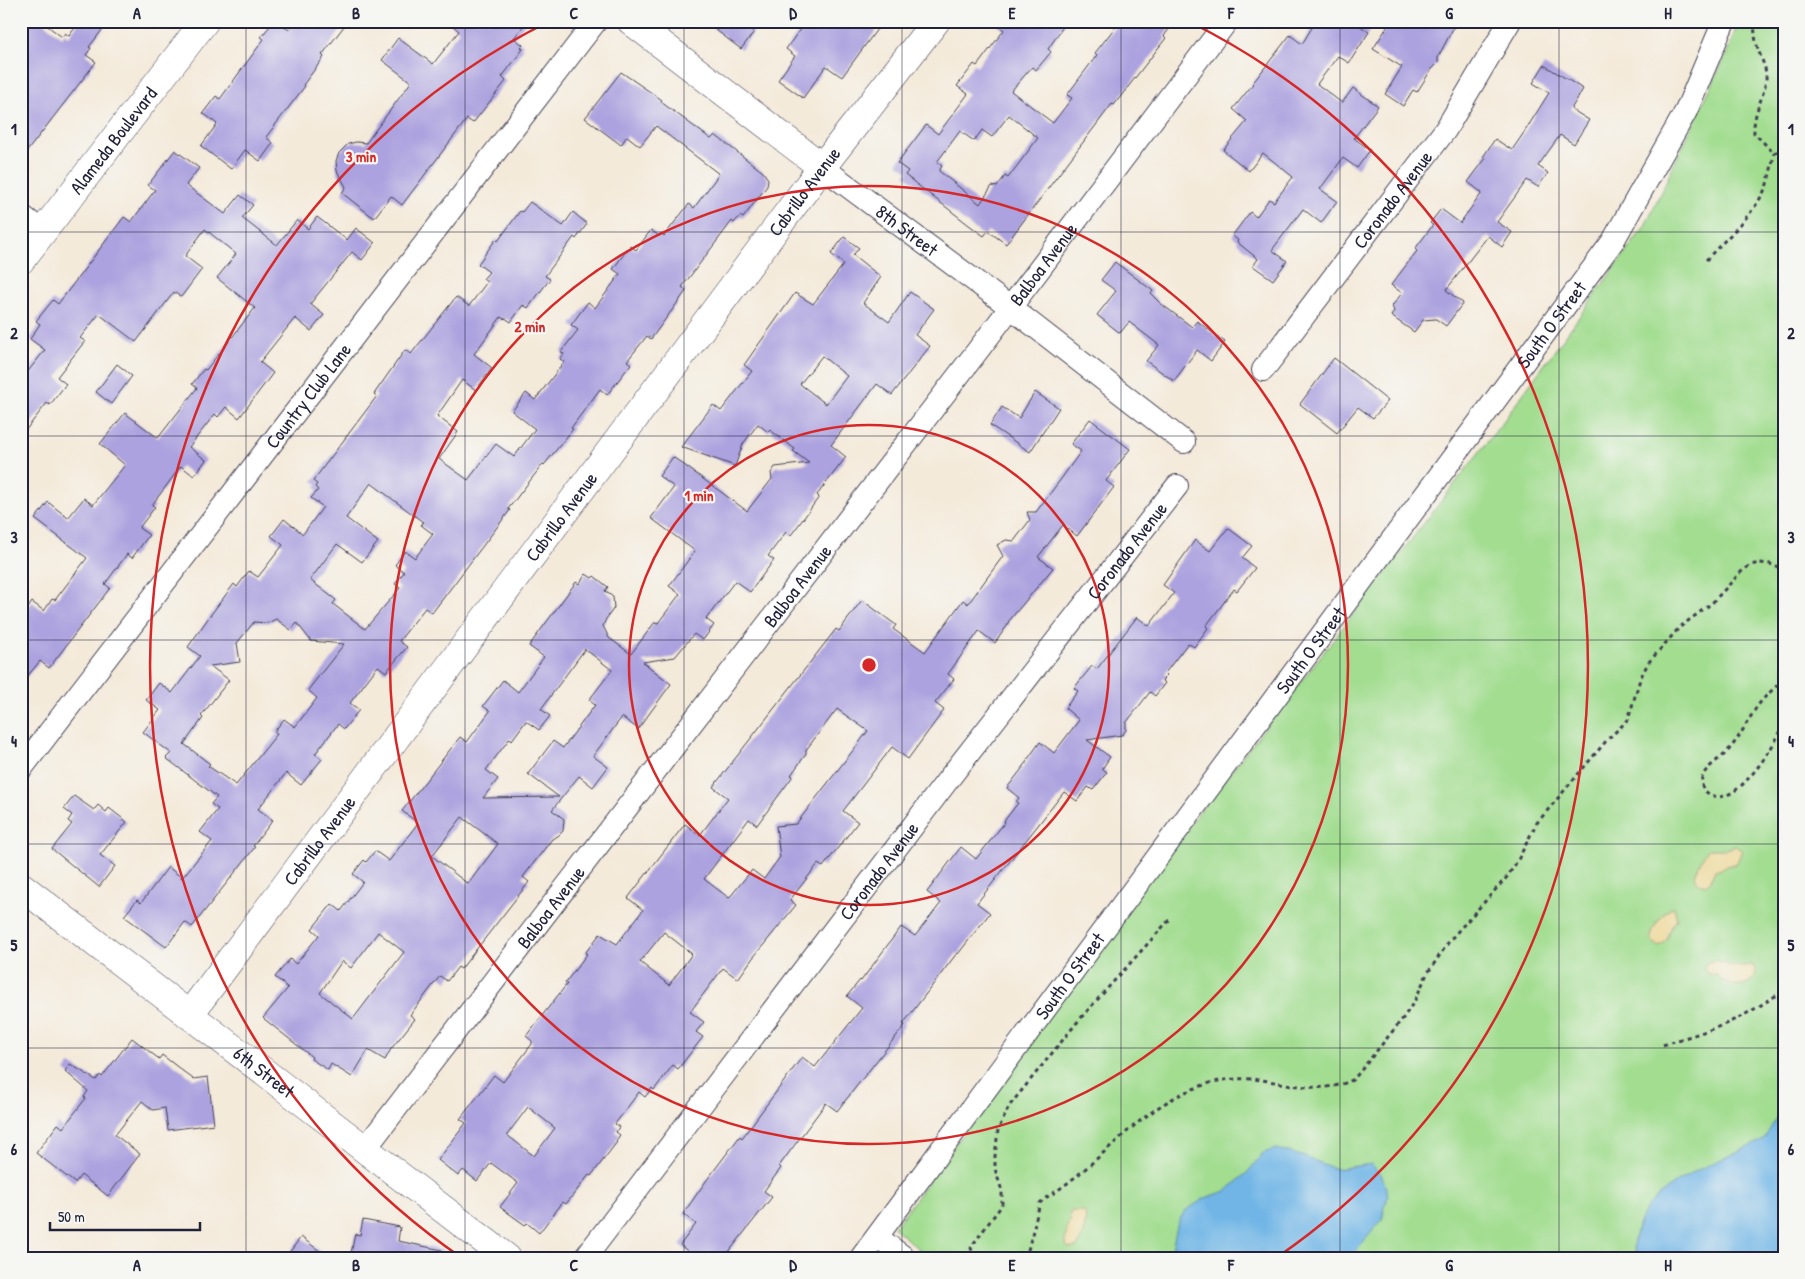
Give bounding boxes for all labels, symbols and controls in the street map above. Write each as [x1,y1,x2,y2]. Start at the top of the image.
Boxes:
text: A [133,2,141,24]
text: B [352,2,360,24]
text: C [570,2,579,24]
text: D [789,2,797,24]
text: E [1008,2,1016,24]
text: F [1227,2,1235,24]
text: G [1445,2,1453,24]
text: H [1664,2,1672,24]
street label: Alameda Boulevard [64,81,163,199]
text: 1 [11,118,17,140]
text: 1 [1788,118,1794,140]
street label: Cabrillo Avenue [762,141,846,241]
street label: Coronado Avenue [1347,145,1438,254]
text: 3 min [346,146,376,167]
street label: 8th Street [871,199,944,262]
street label: Balboa Avenue [1003,217,1083,311]
street label: South O Street [1510,275,1592,373]
text: 2 min [515,316,546,337]
text: 2 [10,322,18,344]
text: 2 [1787,322,1795,344]
street label: Country Club Lane [259,337,357,454]
street label: Cabrillo Avenue [519,466,603,567]
text: 1 min [684,485,714,506]
street label: Coronado Avenue [1080,496,1173,605]
text: 3 [10,526,18,548]
text: 3 [1787,526,1795,548]
street label: Balboa Avenue [757,539,838,632]
street label: South O Street [1270,601,1352,699]
centre of rings [860,656,878,674]
text: 4 [11,730,17,752]
text: 4 [1788,730,1794,752]
street label: Cabrillo Avenue [277,790,362,890]
street label: Coronado Avenue [833,816,925,925]
street label: Balboa Avenue [511,860,591,954]
street label: South O Street [1029,927,1111,1025]
text: 5 [11,934,18,956]
text: 5 [1788,934,1795,956]
street label: 6th Street [228,1040,300,1104]
text: 6 [11,1138,18,1160]
text: 6 [1788,1138,1795,1160]
scale bar [50,1199,200,1231]
text: 50 m [58,1206,85,1227]
text: A [133,1254,141,1276]
text: B [352,1254,360,1276]
text: C [570,1254,579,1276]
text: D [789,1254,797,1276]
text: E [1008,1254,1016,1276]
text: F [1227,1254,1235,1276]
text: G [1445,1254,1453,1276]
text: H [1664,1254,1672,1276]

